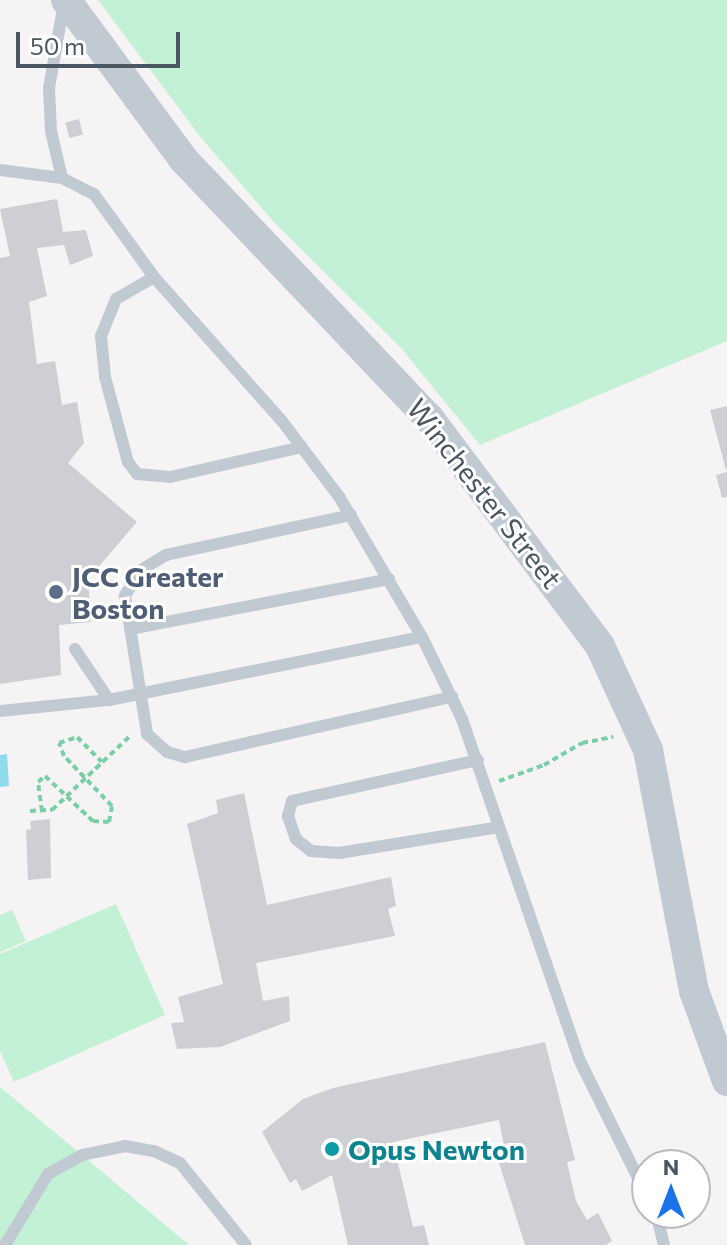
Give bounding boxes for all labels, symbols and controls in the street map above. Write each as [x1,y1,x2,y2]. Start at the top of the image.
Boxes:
scale bar [20,16,184,66]
text: 50 m [30,31,85,60]
street label: Winchester Street [401,392,569,594]
place label: JCC Greater Boston [72,559,224,625]
marker: JCC Greater Boston [47,583,65,601]
place label: Opus Newton [348,1132,525,1166]
marker: Opus Newton [323,1140,341,1158]
north arrow [631,1149,711,1229]
text: N [663,1153,679,1180]

